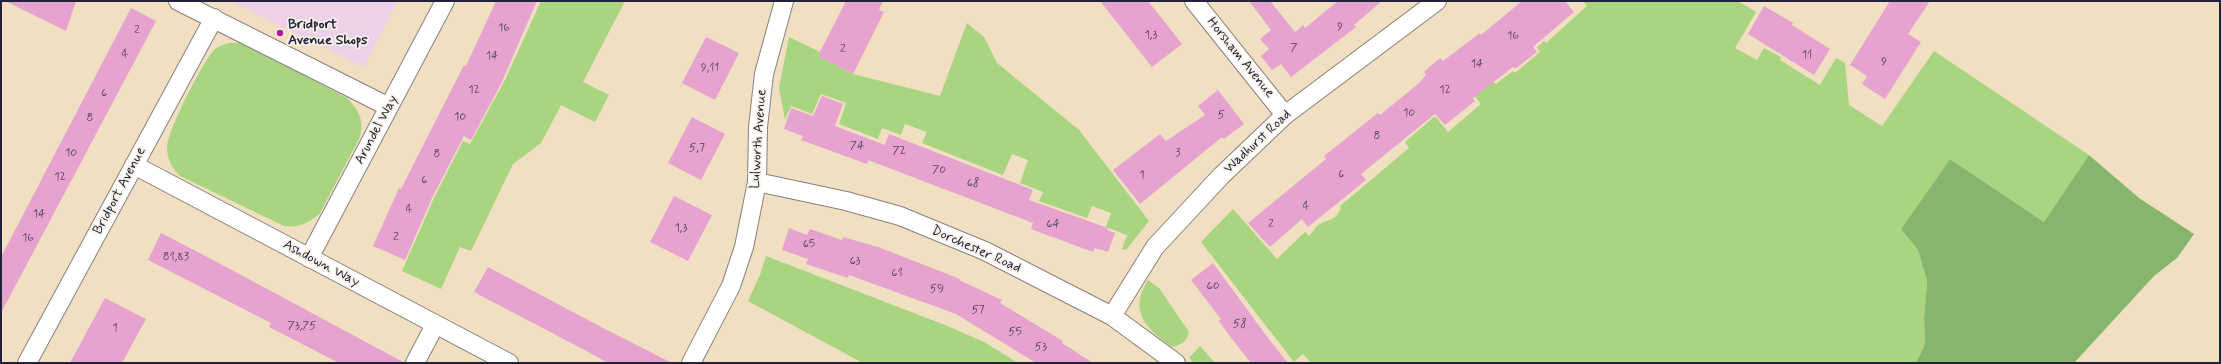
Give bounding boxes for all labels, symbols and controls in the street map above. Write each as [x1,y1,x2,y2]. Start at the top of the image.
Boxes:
street label: Horsham Avenue [1202,14,1278,102]
place label: Bridport Avenue Shops [288,17,368,50]
house number: 9 [1337,20,1343,34]
house number: 16 [498,21,510,35]
house number: 2 [134,23,140,37]
marker: Bridport Avenue Shops [275,28,285,38]
house number: 1,3 [1144,28,1158,42]
house number: 16 [1507,29,1519,43]
house number: 7 [1290,41,1298,55]
house number: 2 [840,42,846,56]
house number: 4 [122,47,128,61]
house number: 11 [1802,48,1812,62]
house number: 14 [486,49,498,63]
house number: 9 [1881,55,1887,69]
house number: 14 [1471,57,1483,71]
house number: 9,11 [701,61,719,75]
house number: 12 [468,83,480,97]
house number: 12 [1439,83,1451,97]
house number: 6 [101,86,107,100]
street label: Lulworth Avenue [747,89,771,189]
street label: Arundel Way [352,93,402,167]
house number: 10 [1403,106,1415,120]
street label: Wadhurst Road [1221,107,1295,177]
house number: 5 [1217,108,1225,122]
house number: 10 [454,110,466,124]
house number: 8 [87,111,93,125]
house number: 8 [1374,129,1380,143]
house number: 74 [850,139,864,153]
house number: 5,7 [689,141,705,155]
street label: Bridport Avenue [90,144,150,238]
house number: 72 [892,144,906,158]
house number: 10 [65,146,77,160]
house number: 3 [1175,146,1181,160]
house number: 8 [434,147,440,161]
house number: 70 [932,163,946,177]
house number: 6 [1338,167,1344,181]
house number: 1 [1139,168,1145,182]
house number: 12 [54,170,66,184]
house number: 6 [421,173,427,187]
house number: 68 [967,176,979,190]
house number: 4 [1303,199,1309,213]
house number: 4 [406,202,412,216]
house number: 14 [33,207,45,221]
house number: 64 [1046,217,1060,231]
house number: 2 [1268,217,1274,231]
house number: 1,3 [674,221,688,235]
street label: Dorchester Road [929,223,1023,277]
house number: 2 [393,230,399,244]
house number: 16 [22,231,34,245]
street label: Ashdown Way [280,237,362,291]
house number: 65 [803,237,815,251]
house number: 81,83 [163,250,189,264]
house number: 63 [849,254,861,268]
house number: 61 [891,266,903,280]
house number: 60 [1206,279,1220,293]
house number: 59 [930,282,944,296]
house number: 57 [971,303,985,317]
house number: 58 [1233,317,1247,331]
house number: 73,75 [288,319,316,333]
house number: 1 [112,321,118,335]
house number: 55 [1008,325,1022,339]
house number: 53 [1035,340,1047,354]

